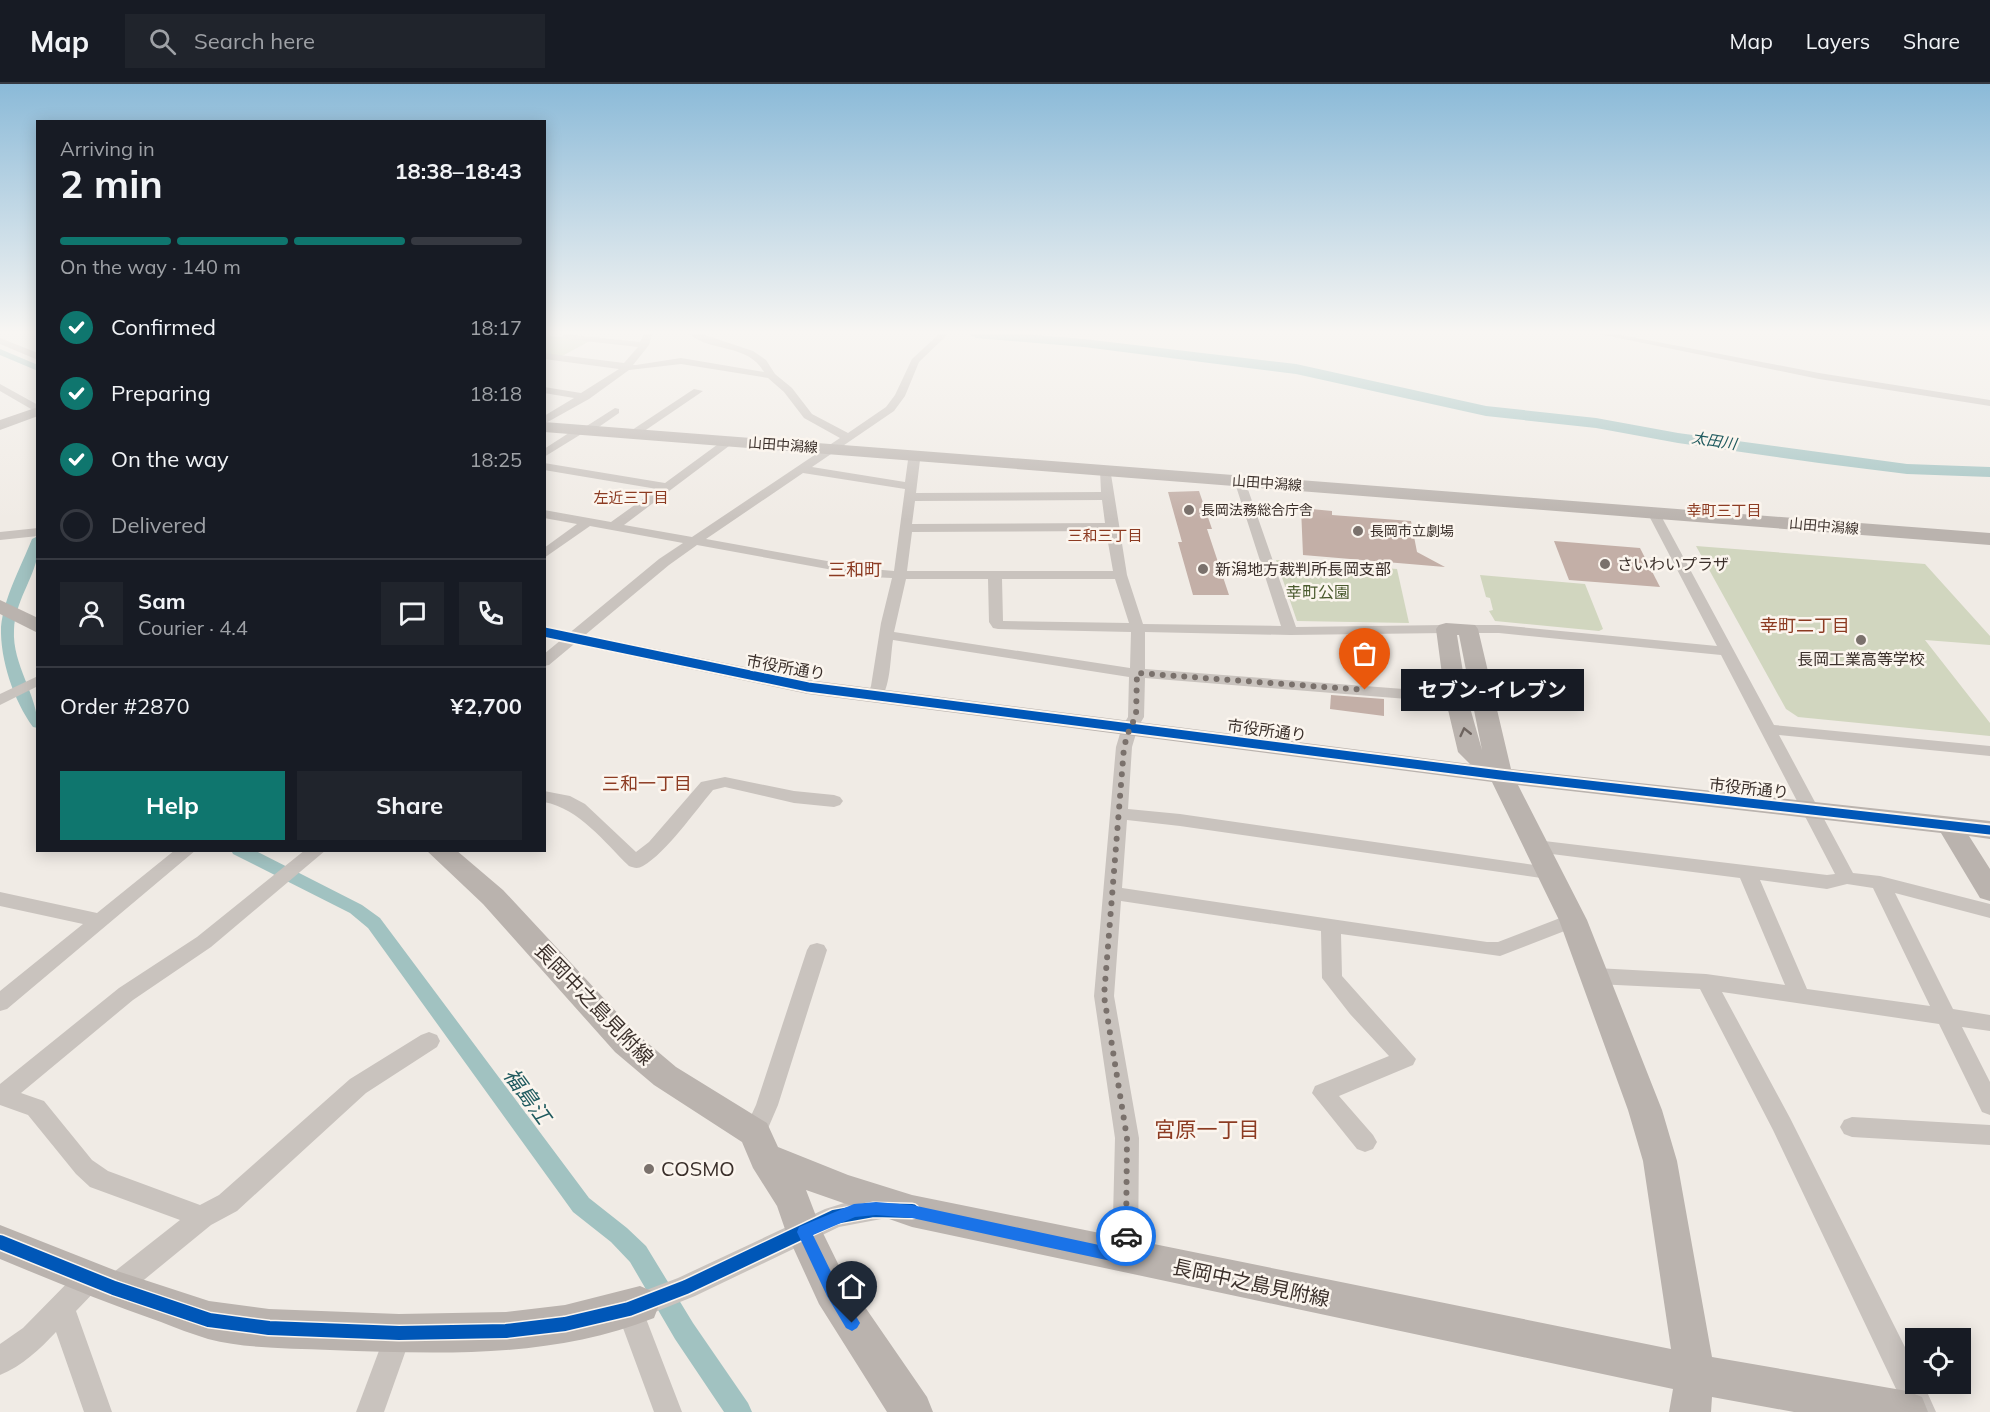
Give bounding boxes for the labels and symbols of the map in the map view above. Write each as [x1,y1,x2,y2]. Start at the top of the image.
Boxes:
water label: 太田川 [1690,428,1740,454]
street label: 山田中潟線 [747,434,819,456]
street label: 山田中潟線 [1231,472,1303,494]
district label: 左近三丁目 [593,488,669,507]
place label: 長岡法務総合庁舎 [1201,501,1313,519]
district label: 幸町三丁目 [1686,501,1762,520]
marker: 長岡法務総合庁舎 [1182,503,1196,517]
street label: 山田中潟線 [1788,514,1860,538]
place label: 長岡市立劇場 [1370,522,1454,540]
marker: 長岡市立劇場 [1351,524,1365,538]
district label: 三和三丁目 [1067,526,1143,545]
place label: さいわいプラザ [1617,554,1729,574]
marker: さいわいプラザ [1598,557,1612,571]
district label: 三和町 [828,558,882,581]
place label: 新潟地方裁判所長岡支部 [1215,559,1391,579]
marker: 新潟地方裁判所長岡支部 [1196,562,1210,576]
park label: 幸町公園 [1286,582,1350,602]
district label: 幸町二丁目 [1760,614,1850,637]
pin [1339,628,1390,690]
marker: 長岡工業高等学校 [1854,633,1868,647]
place label: 長岡工業高等学校 [1797,649,1925,669]
street label: 市役所通り [745,650,827,684]
callout: セブン-イレブン [1401,669,1584,711]
street label: 市役所通り [1226,715,1308,745]
one-way arrow [1459,727,1472,737]
district label: 三和一丁目 [602,772,692,795]
street label: 市役所通り [1708,774,1790,802]
street label: 長岡中之島見附線 [530,937,659,1070]
water label: 福島江 [499,1062,558,1130]
district label: 宮原一丁目 [1155,1116,1260,1142]
place label: COSMO [661,1156,735,1181]
marker: COSMO [642,1162,656,1176]
courier [1096,1206,1156,1266]
street label: 長岡中之島見附線 [1170,1254,1332,1311]
pin [826,1261,877,1323]

